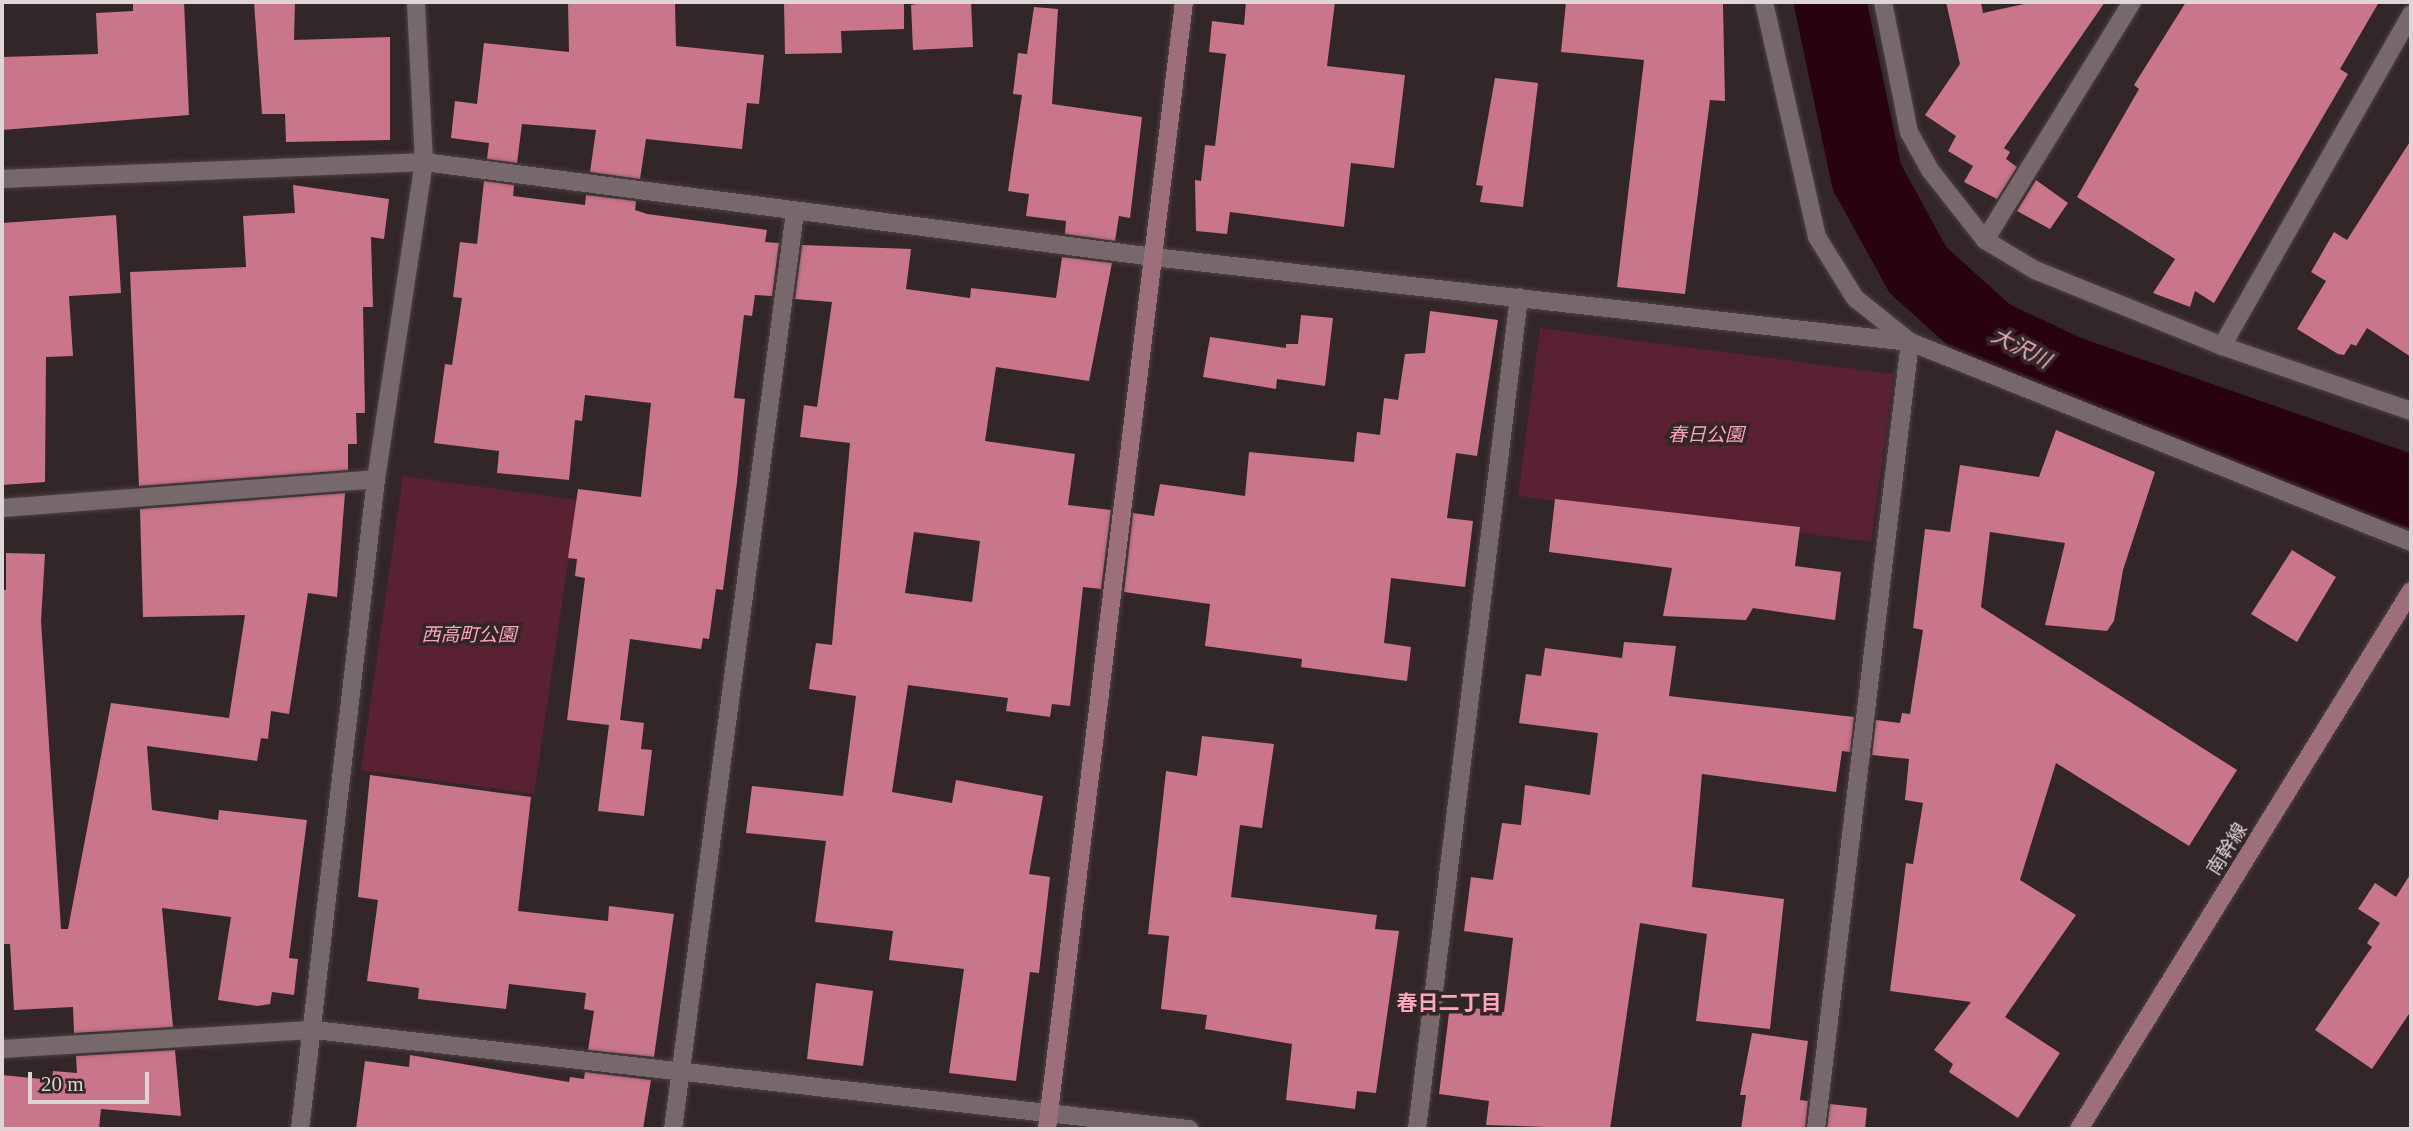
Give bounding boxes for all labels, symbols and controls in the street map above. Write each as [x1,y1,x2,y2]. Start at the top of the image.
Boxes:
water label: 大沢川 [1987,322,2055,374]
park label: 春日公園 [1668,424,1744,446]
park label: 西高町公園 [422,624,516,646]
street label: 南幹線 [2202,819,2252,879]
district label: 春日二丁目 [1397,990,1501,1016]
scale bar [32,1058,152,1102]
text: 20 m [41,1072,84,1096]

